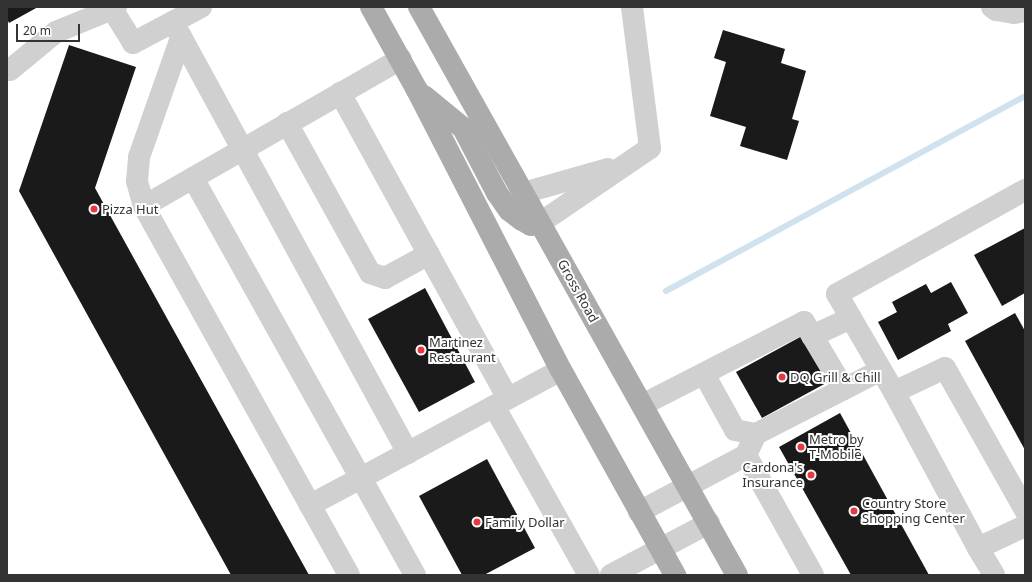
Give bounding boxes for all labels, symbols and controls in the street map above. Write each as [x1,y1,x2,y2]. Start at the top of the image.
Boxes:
scale bar [18,16,82,42]
text: 20 m [23,22,51,39]
place label: Pizza Hut [102,201,158,217]
marker: Pizza Hut [89,204,99,214]
street label: Gross Road [554,257,602,325]
place label: Martinez Restaurant [429,335,496,366]
marker: Martinez Restaurant [416,345,426,355]
place label: DQ Grill & Chill [790,369,881,385]
marker: DQ Grill & Chill [777,372,787,382]
place label: Metro by T-Mobile [809,432,864,463]
marker: Metro by T-Mobile [796,442,806,452]
place label: Cardona's Insurance [742,460,803,491]
marker: Cardona's Insurance [806,470,816,480]
place label: Country Store Shopping Center [862,496,965,527]
marker: Country Store Shopping Center [849,506,859,516]
place label: Family Dollar [485,514,565,530]
marker: Family Dollar [472,517,482,527]

